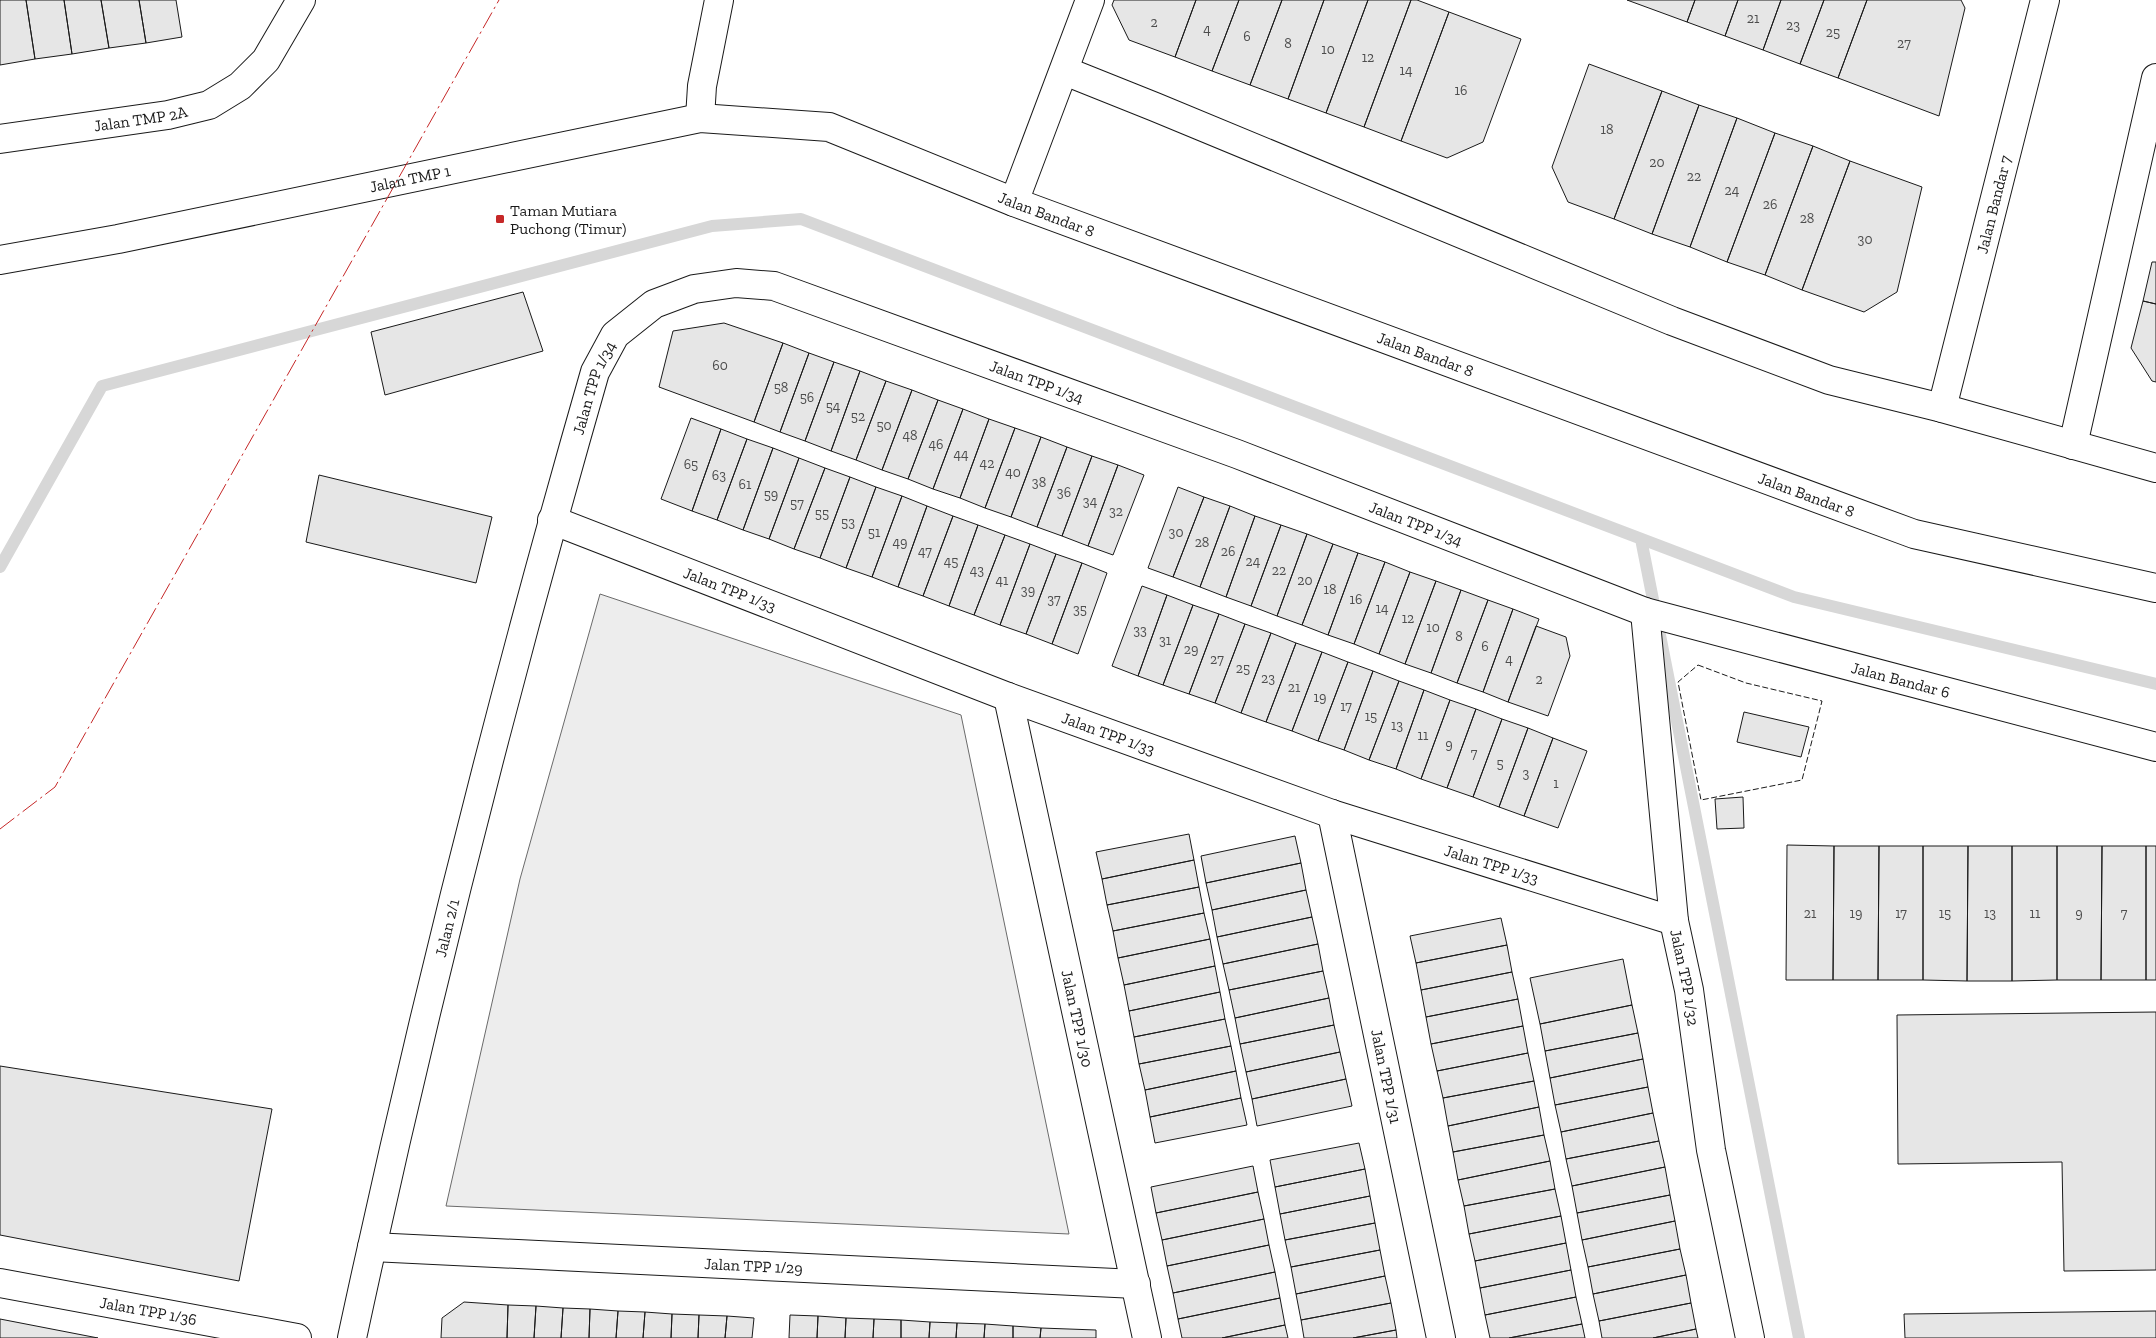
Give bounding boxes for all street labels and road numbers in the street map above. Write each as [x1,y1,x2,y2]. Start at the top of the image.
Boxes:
street label: Jalan TMP 2A [93,102,190,135]
street label: Jalan Bandar 7 [1972,153,2015,255]
street label: Jalan TMP 1 [368,161,452,196]
street label: Jalan Bandar 8 [996,188,1097,241]
street label: Jalan Bandar 8 [1375,328,1476,381]
street label: Jalan TPP 1/34 [569,338,620,437]
street label: Jalan TPP 1/34 [987,356,1087,408]
street label: Jalan Bandar 8 [1756,468,1857,521]
street label: Jalan TPP 1/34 [1367,497,1466,551]
street label: Jalan TPP 1/33 [681,563,779,616]
street label: Jalan Bandar 6 [1849,658,1952,702]
street label: Jalan TPP 1/33 [1059,708,1158,759]
street label: Jalan TPP 1/33 [1442,841,1541,888]
street label: Jalan 2/1 [431,897,463,959]
street label: Jalan TPP 1/32 [1666,927,1703,1027]
street label: Jalan TPP 1/30 [1057,968,1097,1069]
street label: Jalan TPP 1/31 [1367,1028,1405,1125]
street label: Jalan TPP 1/29 [704,1254,803,1278]
street label: Jalan TPP 1/36 [98,1293,198,1329]

